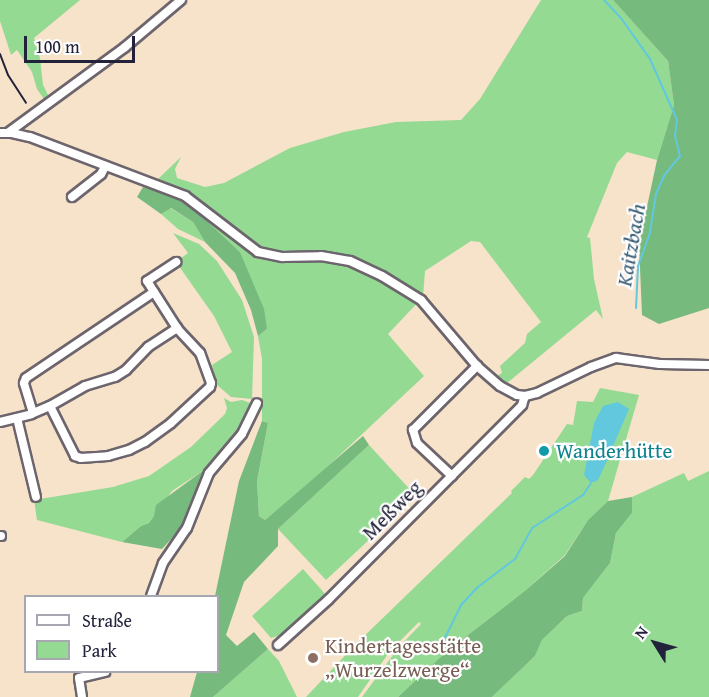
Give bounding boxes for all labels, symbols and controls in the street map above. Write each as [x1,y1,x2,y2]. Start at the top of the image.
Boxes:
scale bar [27,24,138,62]
text: 100 m [35,33,80,60]
water label: Kaitzbach [611,202,651,288]
place label: Wanderhütte [556,438,672,464]
marker: Wanderhütte [537,444,551,458]
street label: Meßweg [357,475,427,545]
legend [24,595,219,673]
text: Straße [82,607,132,634]
north arrow [625,613,685,673]
text: N [628,621,653,644]
place label: Kindertagesstätte „Wurzelzwerge“ [325,633,481,683]
text: Park [82,637,117,664]
marker: Kindertagesstätte „Wurzelzwerge“ [306,651,320,665]

